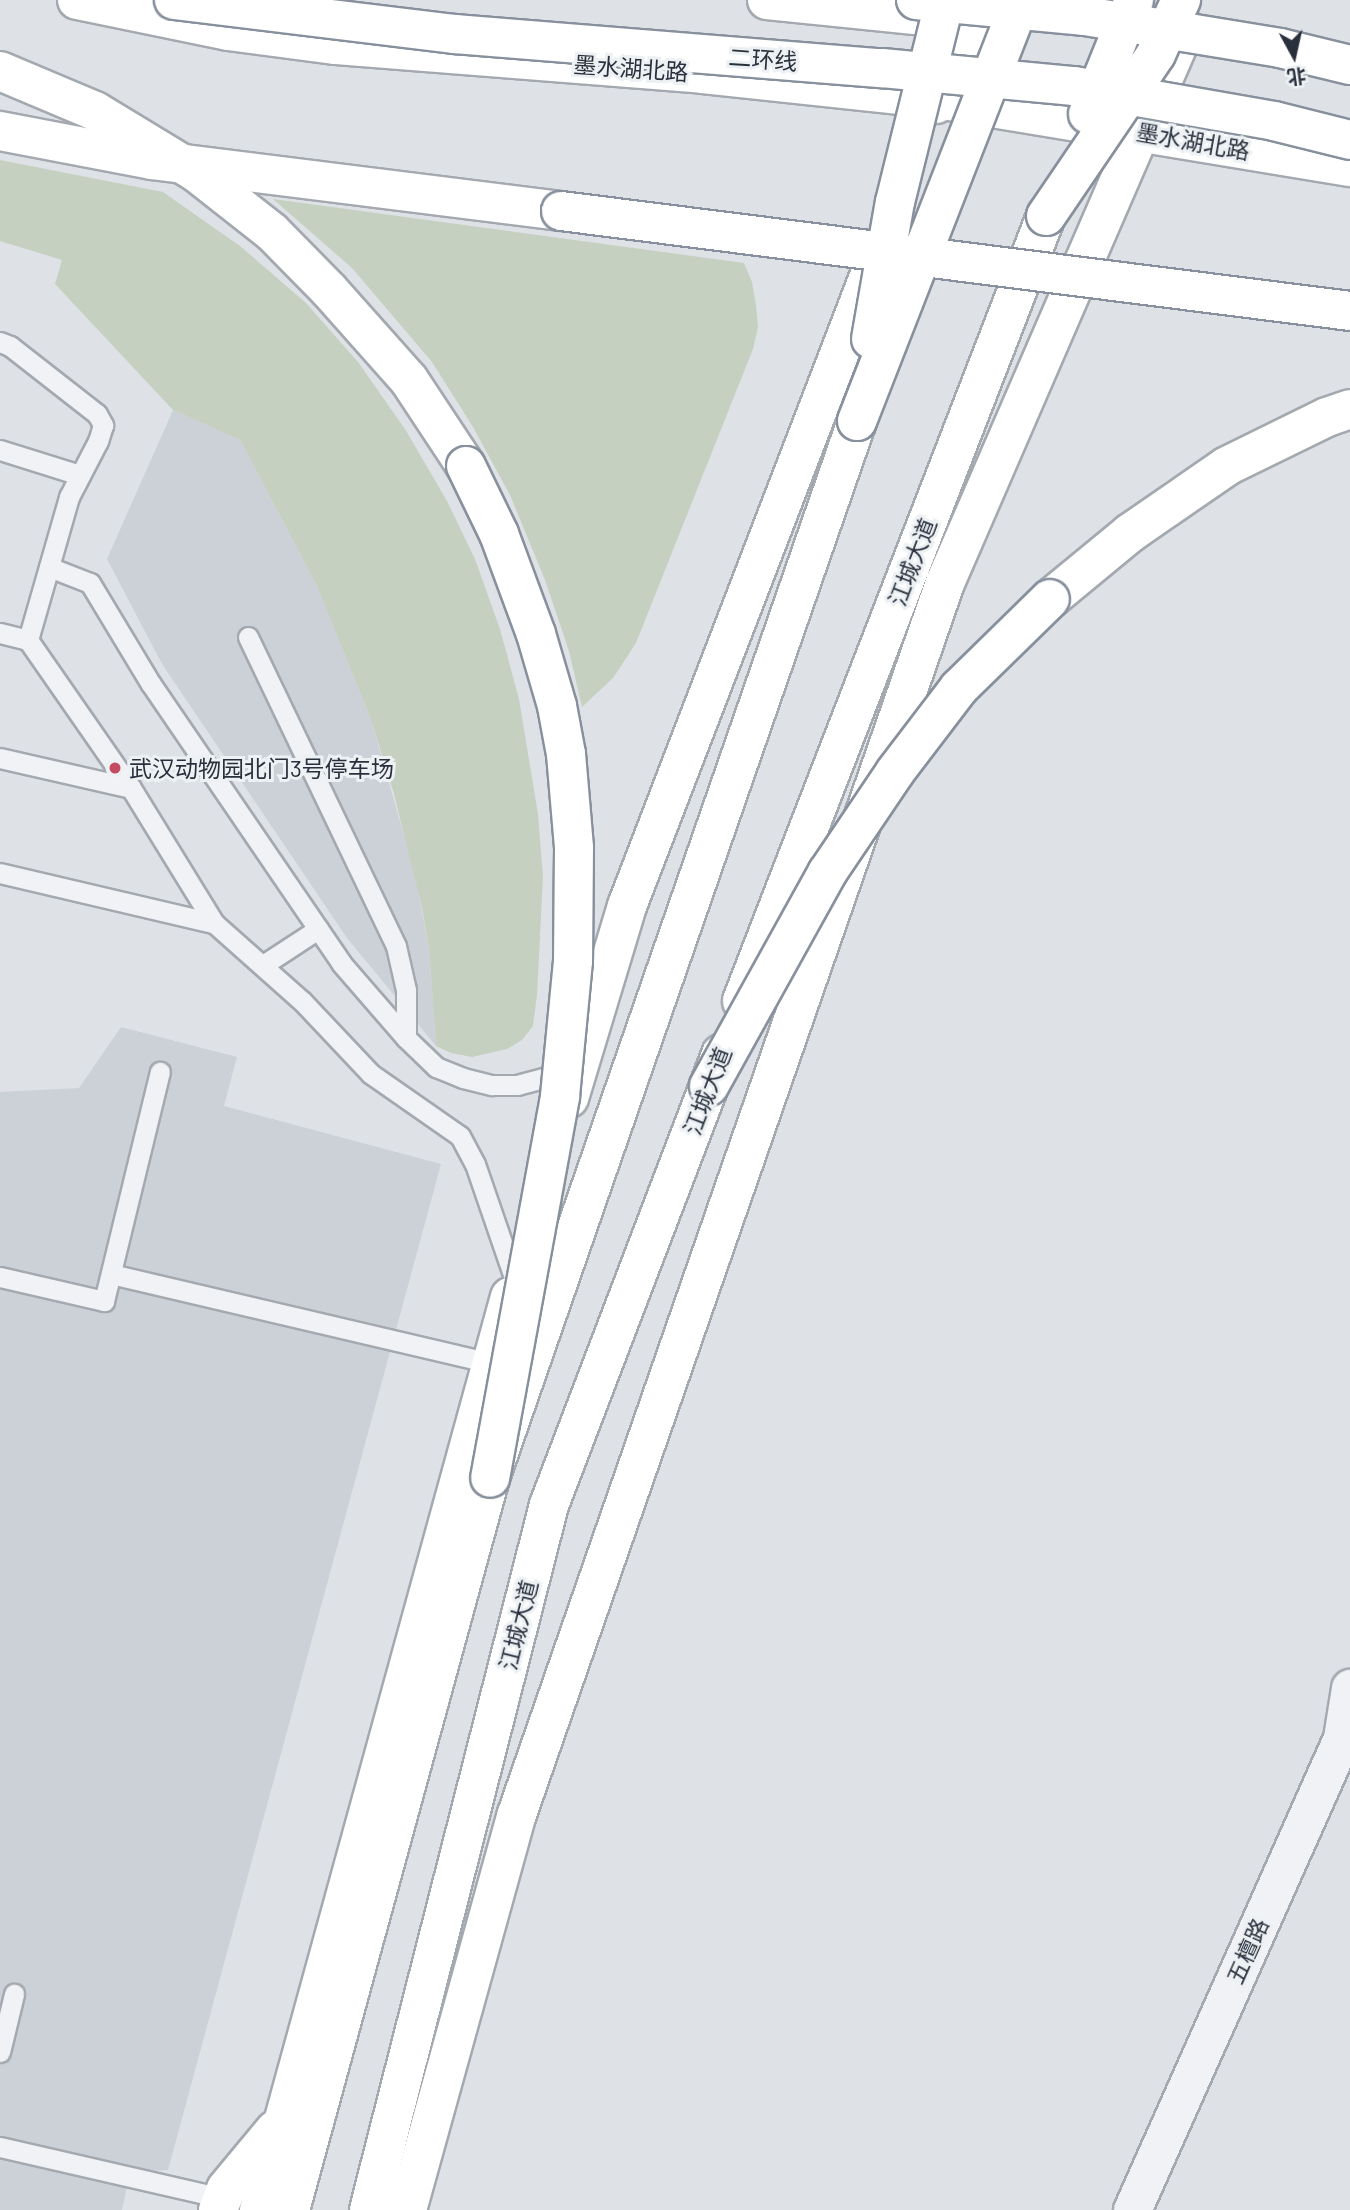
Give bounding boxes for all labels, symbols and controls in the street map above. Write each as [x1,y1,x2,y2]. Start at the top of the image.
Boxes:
north arrow [1259,21,1329,91]
street label: 二环线 [728,43,798,75]
street label: 墨水湖北路 [573,50,689,86]
text: 北 [1286,65,1308,90]
street label: 墨水湖北路 [1134,117,1252,165]
street label: 江城大道 [883,514,941,610]
place label: 武汉动物园北门3号停车场 [129,754,394,782]
marker: 武汉动物园北门3号停车场 [107,760,123,776]
street label: 江城大道 [678,1043,736,1139]
street label: 江城大道 [493,1577,543,1673]
street label: 五檀路 [1220,1914,1274,1988]

